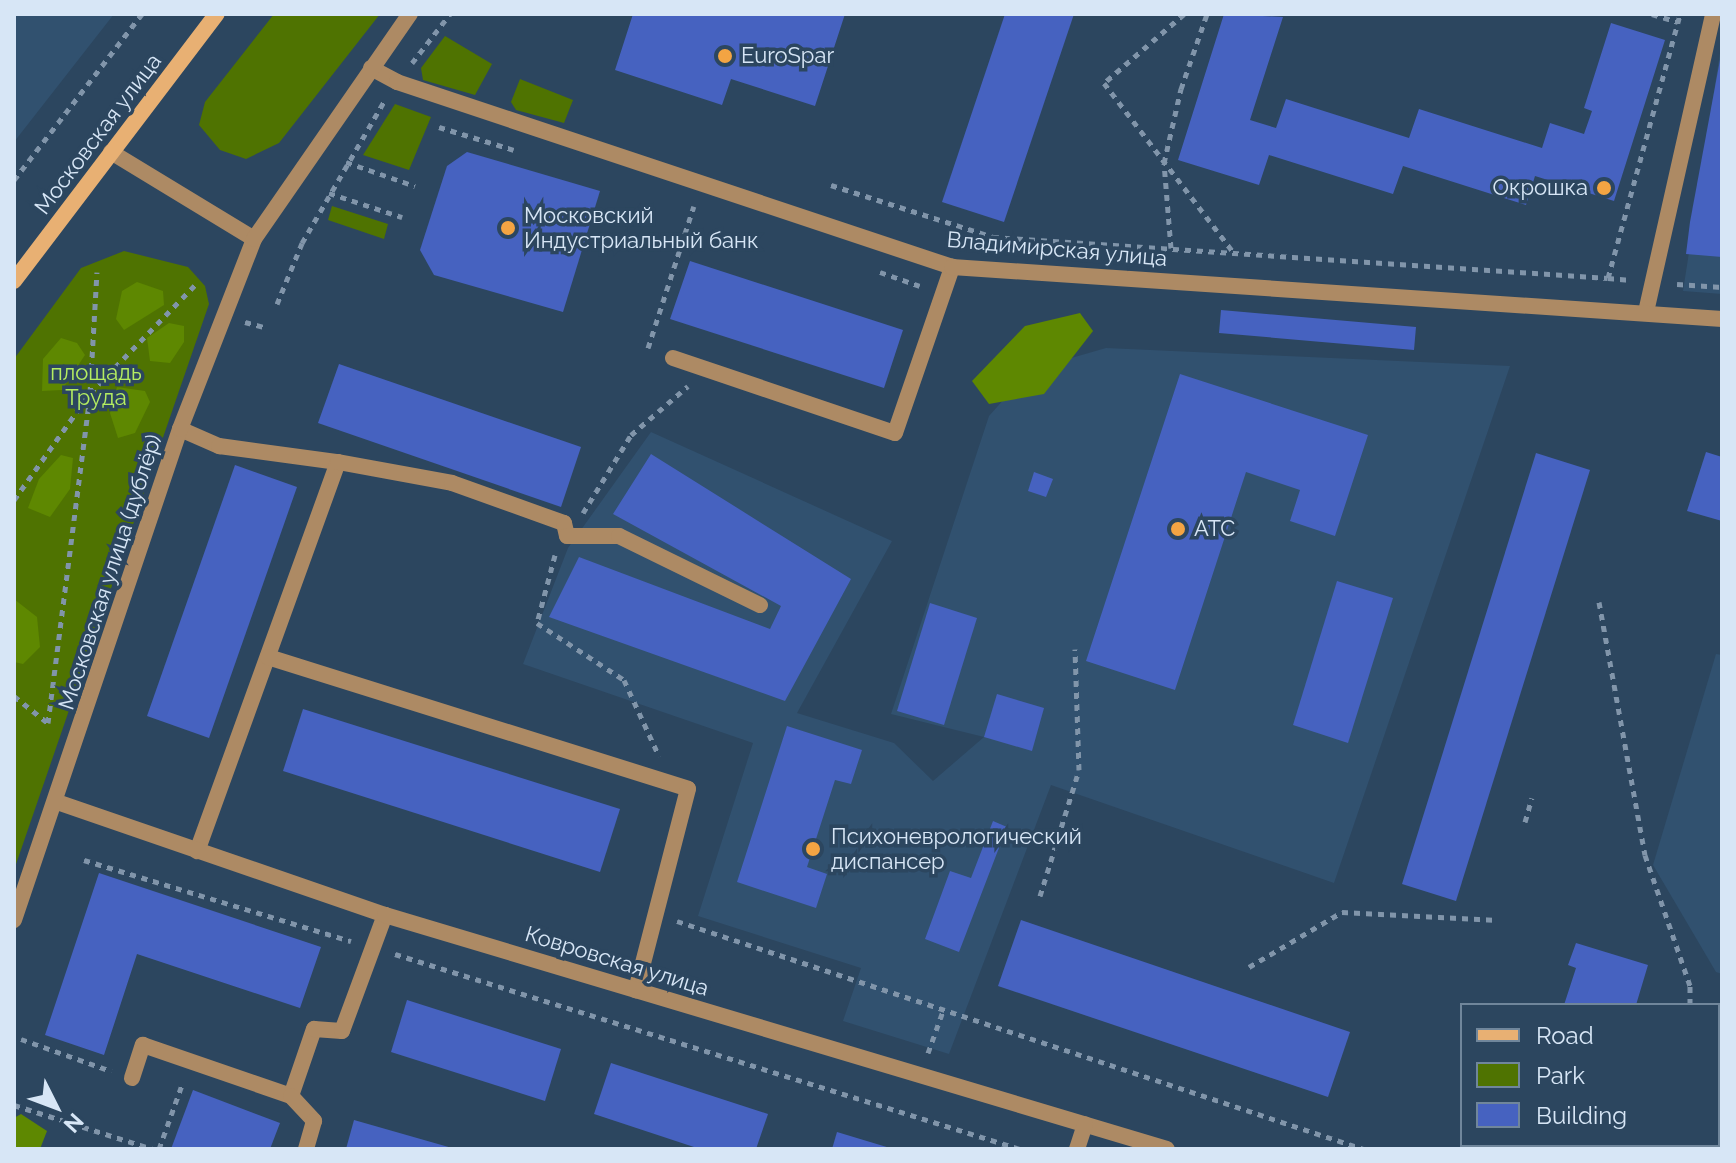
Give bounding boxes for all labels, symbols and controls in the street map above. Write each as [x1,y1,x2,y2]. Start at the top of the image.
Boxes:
place label: EuroSpar [741,43,834,69]
marker: EuroSpar [716,47,734,65]
street label: Московская улица [29,48,167,220]
place label: Окрошка [1493,175,1588,201]
marker: Окрошка [1595,179,1613,197]
place label: Московский Индустриальный банк [524,202,758,254]
marker: Московский Индустриальный банк [499,219,517,237]
street label: Владимирская улица [945,226,1169,272]
park label: площадь Труда [50,359,142,410]
street label: Московская улица (дублёр) [53,431,167,713]
place label: АТС [1194,516,1235,542]
marker: АТС [1169,520,1187,538]
place label: Психоневрологический диспансер [831,823,1082,874]
marker: Психоневрологический диспансер [802,838,824,860]
street label: Ковровская улица [522,920,712,1002]
legend [1460,1003,1720,1147]
text: Road [1536,1021,1594,1050]
text: Park [1536,1061,1585,1090]
north arrow [16,1067,96,1147]
text: Building [1536,1101,1627,1130]
text: N [59,1108,89,1138]

